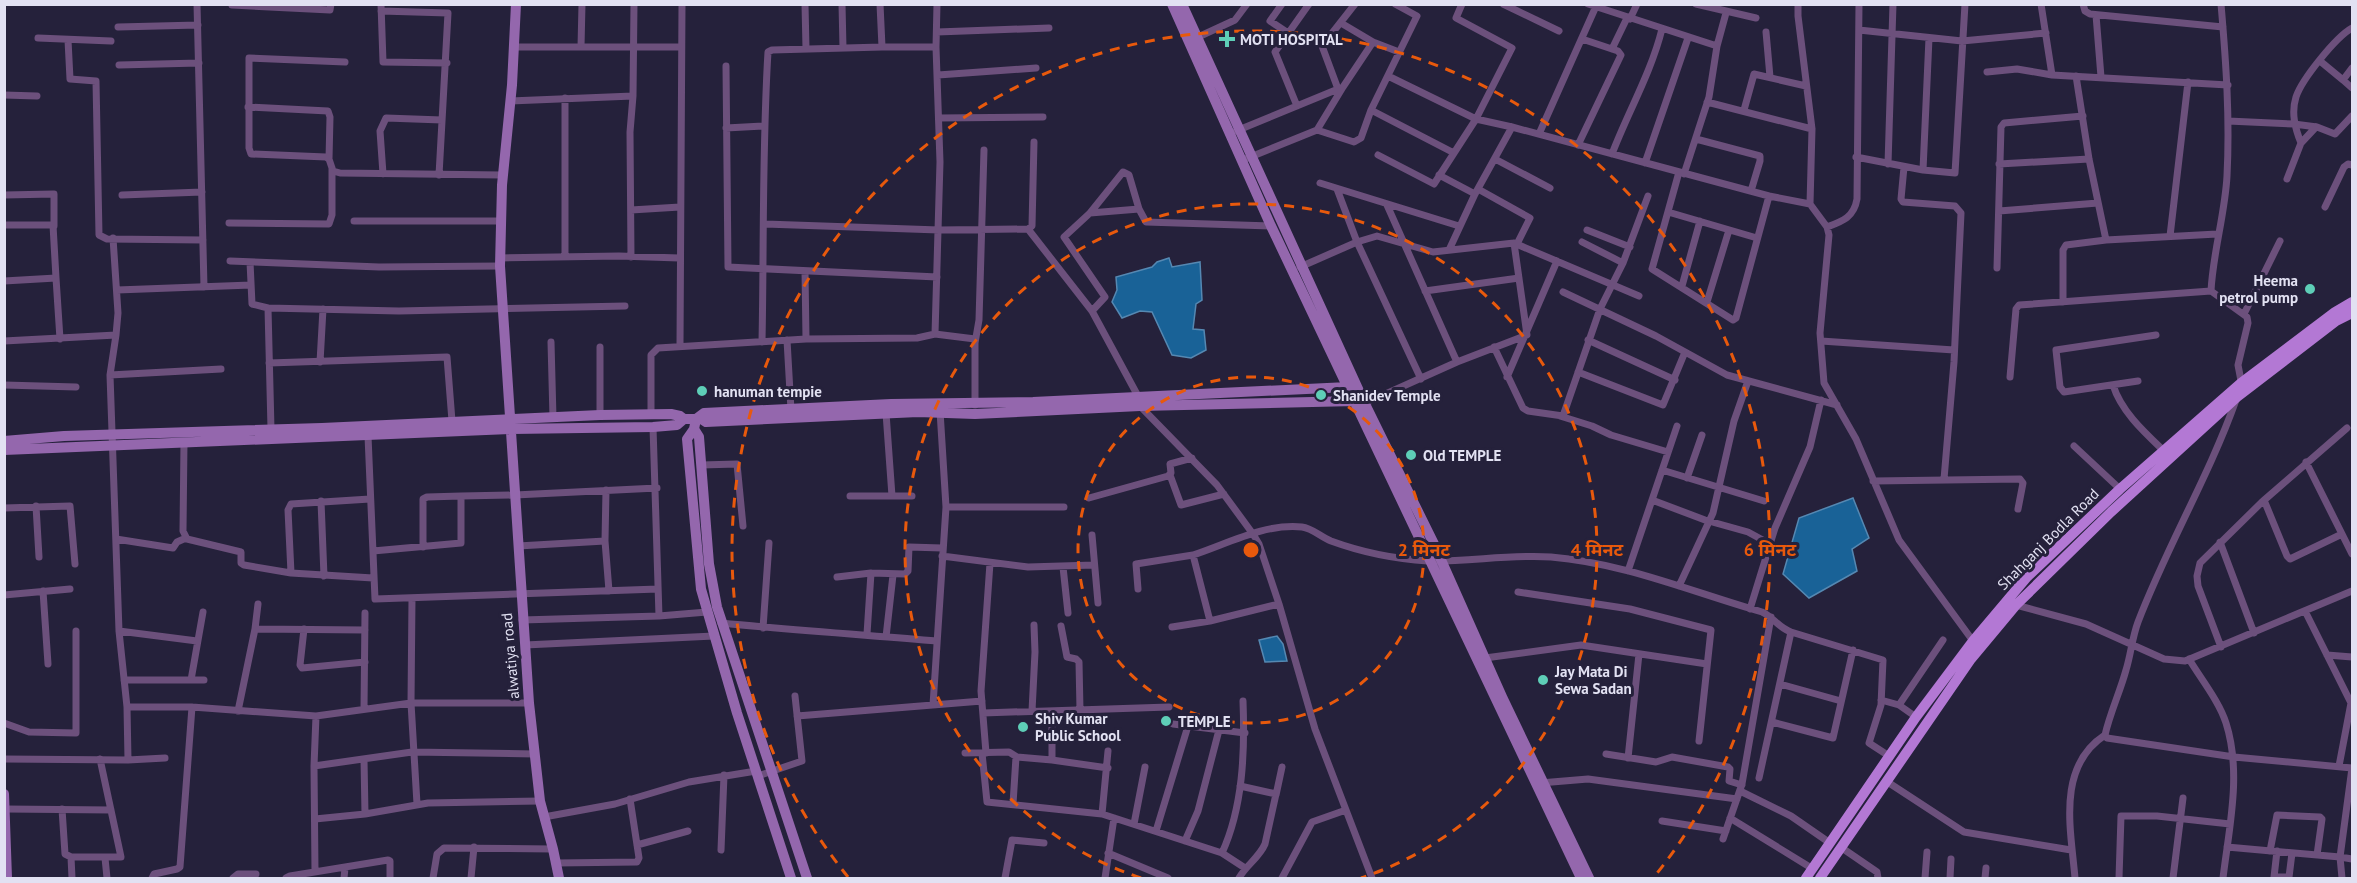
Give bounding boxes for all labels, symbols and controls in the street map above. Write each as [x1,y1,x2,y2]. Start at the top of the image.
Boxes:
marker: MOTI HOSPITAL [1218,30,1236,48]
place label: MOTI HOSPITAL [1240,30,1343,49]
place label: Heema petrol pump [2219,271,2298,307]
marker: Heema petrol pump [2303,282,2317,296]
place label: hanuman tempie [714,382,822,401]
marker: hanuman tempie [695,384,709,398]
place label: Shanidev Temple [1333,386,1441,405]
marker: Shanidev Temple [1314,388,1328,402]
place label: Old TEMPLE [1423,446,1501,465]
marker: Old TEMPLE [1404,448,1418,462]
street label: Shahganj Bodla Road [1993,484,2103,594]
text: 2 मिनट [1398,538,1451,561]
text: 4 मिनट [1571,538,1624,561]
text: 6 मिनट [1744,538,1797,561]
centre of rings [1241,540,1261,560]
street label: alwatiya road [497,612,523,700]
place label: Jay Mata Di Sewa Sadan [1554,662,1632,698]
marker: Jay Mata Di Sewa Sadan [1536,673,1550,687]
place label: Shiv Kumar Public School [1035,709,1121,745]
place label: TEMPLE [1178,712,1231,731]
marker: TEMPLE [1159,714,1173,728]
marker: Shiv Kumar Public School [1016,720,1030,734]

